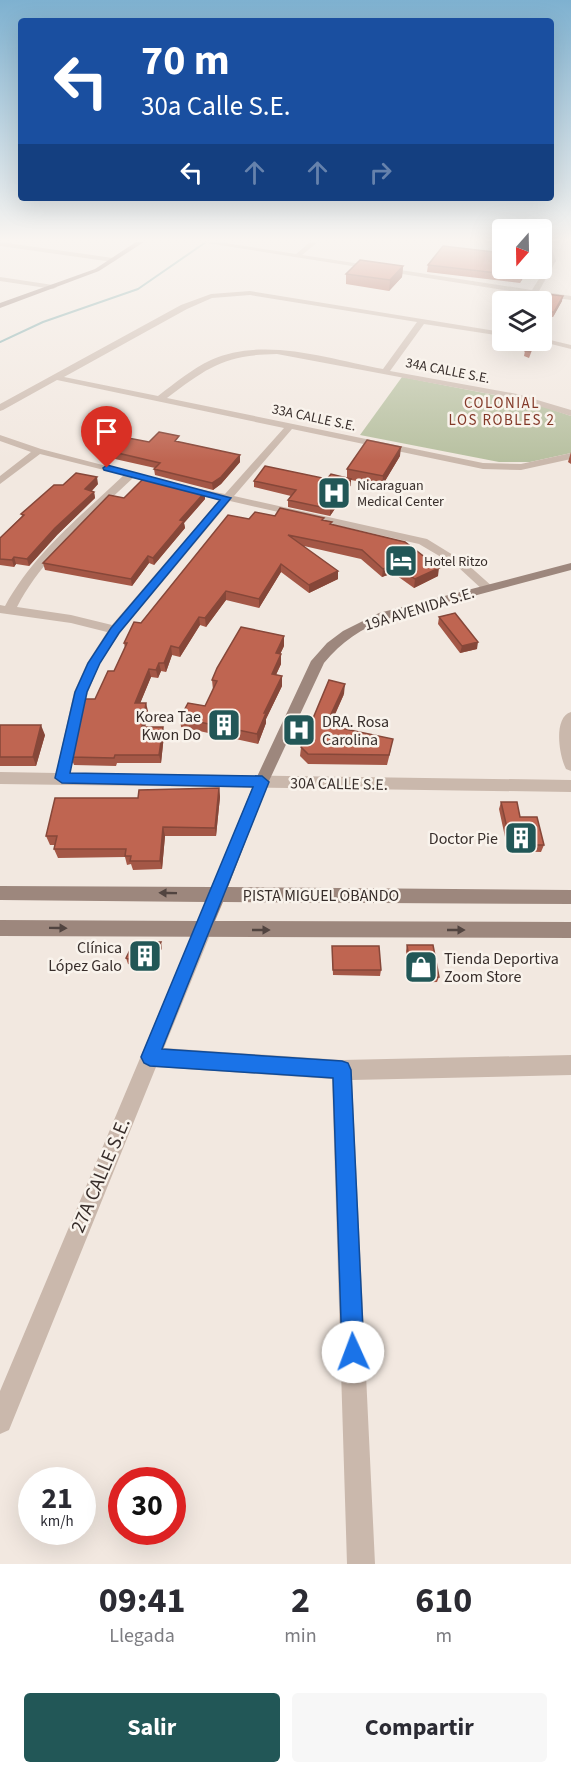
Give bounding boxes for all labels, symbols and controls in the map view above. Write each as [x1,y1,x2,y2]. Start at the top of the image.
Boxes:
text: 70 m [141,31,230,91]
icon: left [42,42,120,120]
text: 30a Calle S.E. [141,87,291,126]
icon: left [175,156,208,189]
icon: ahead [238,156,271,189]
icon: ahead [301,156,334,189]
icon: right [364,156,397,189]
north arrow [492,219,552,279]
map controls [492,219,552,351]
button: layers [492,291,552,351]
street label: 34A CALLE S.E. [404,353,492,389]
district label: COLONIAL LOS ROBLES 2 [449,393,555,431]
street label: 33A CALLE S.E. [270,399,358,437]
pin [81,406,132,468]
icon: arrive [90,415,123,448]
hospital icon: Nicaraguan Medical Center [316,475,352,511]
place label: Nicaraguan Medical Center [357,476,444,512]
hotel icon: Hotel Ritzo [383,543,419,579]
place label: Hotel Ritzo [424,552,488,572]
street label: 19A AVENIDA S.E. [362,582,477,636]
place label: Korea Tae Kwon Do [135,706,201,746]
building icon: Korea Tae Kwon Do [206,707,242,743]
place label: DRA. Rosa Carolina [322,711,389,751]
hospital icon: DRA. Rosa Carolina [281,712,317,748]
street label: 30A CALLE S.E. [290,772,388,796]
building icon: Doctor Pie [503,820,539,856]
place label: Doctor Pie [429,828,498,850]
street label: PISTA MIGUEL OBANDO [243,885,399,907]
one-way arrow [159,889,178,898]
one-way arrow [49,923,68,933]
one-way arrow [252,925,271,935]
one-way arrow [447,925,466,935]
place label: Clínica López Galo [48,937,122,977]
building icon: Clínica López Galo [127,938,163,974]
place label: Tienda Deportiva Zoom Store [444,948,559,988]
shop icon: Tienda Deportiva Zoom Store [403,949,439,985]
street label: 27A CALLE S.E. [64,1114,138,1237]
position arrow [321,1320,385,1384]
speed limit sign: 30 [108,1467,186,1545]
text: 21 [41,1477,73,1520]
text: km/h [40,1511,74,1532]
text: 09:41 [99,1575,186,1626]
text: 2 [291,1575,310,1626]
text: 610 [415,1575,472,1626]
text: Llegada [109,1622,175,1650]
text: min [284,1622,317,1650]
text: m [435,1622,452,1650]
button: Salir [24,1693,280,1762]
button: Compartir [292,1693,547,1762]

